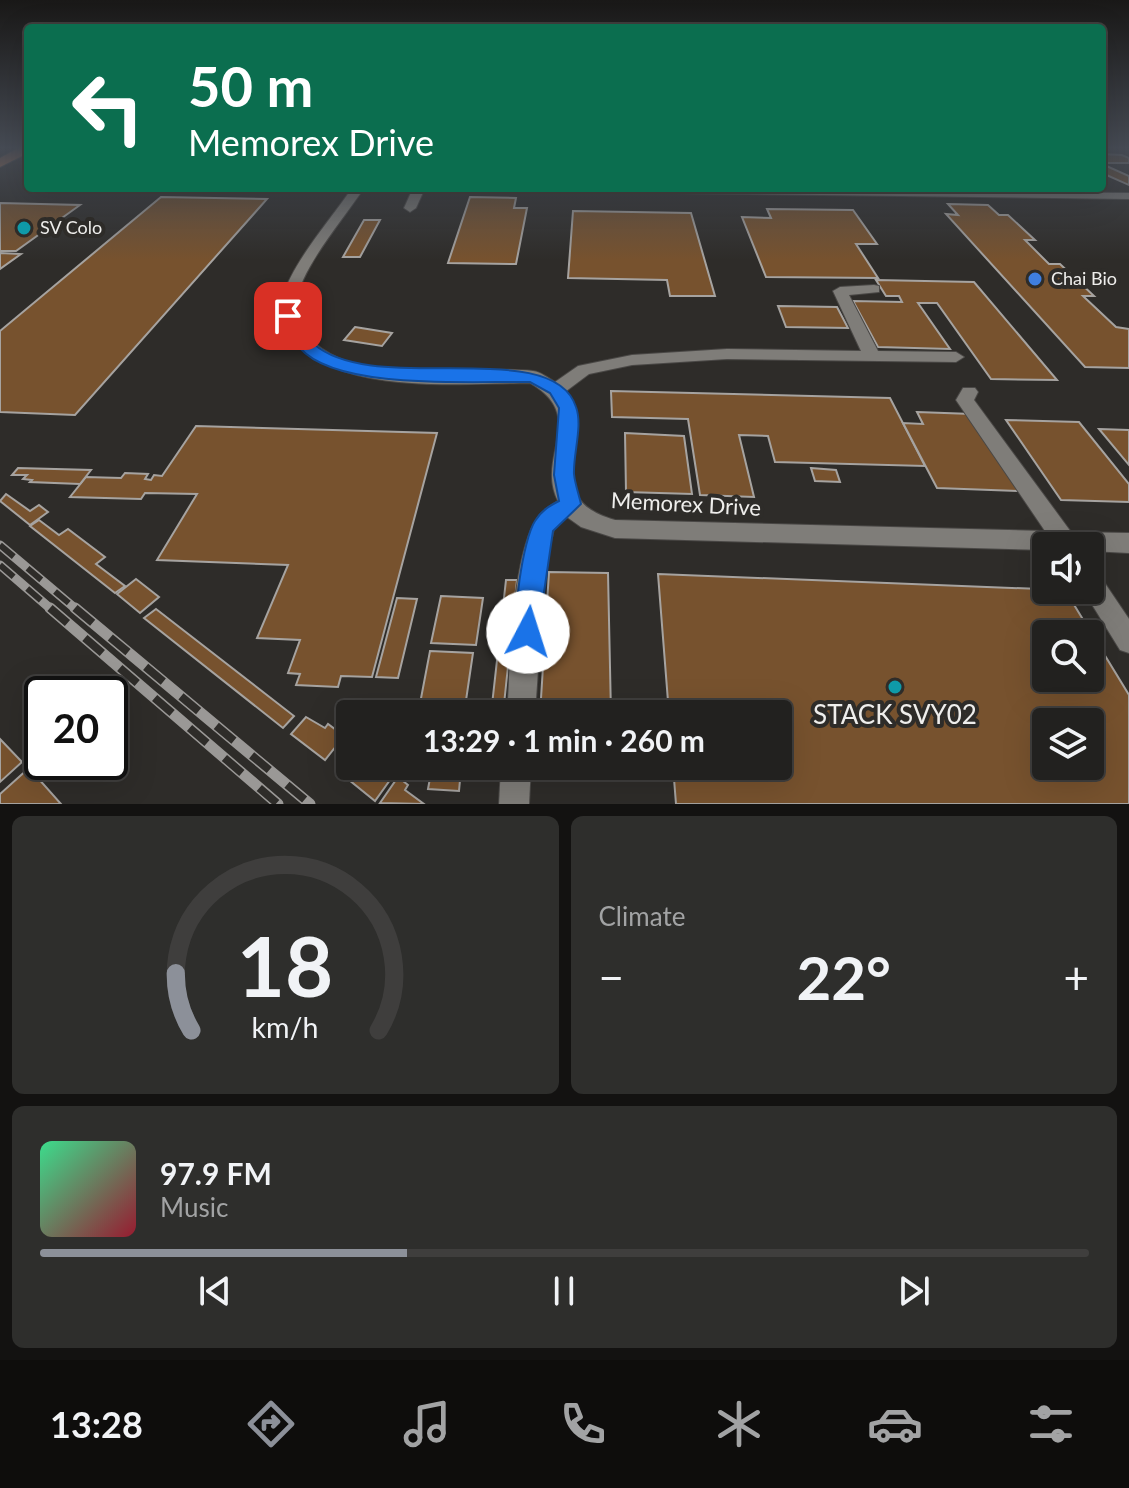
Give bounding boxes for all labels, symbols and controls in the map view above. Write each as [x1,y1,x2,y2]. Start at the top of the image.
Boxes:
text: 50 m [188,52,313,119]
icon: left [56,56,160,160]
text: Memorex Drive [188,120,434,164]
place label: SV Colo [40,216,102,238]
marker: SV Colo [15,219,33,237]
place label: Chai Bio [1051,267,1117,289]
marker: Chai Bio [1026,270,1044,288]
pin [254,282,322,350]
icon: arrive [266,294,310,338]
street label: Memorex Drive [610,486,762,521]
map controls [1032,532,1104,780]
button: sound [1032,532,1104,604]
position arrow [486,590,570,674]
button: search [1032,620,1104,692]
speed limit sign: 20 [24,676,128,780]
marker: STACK SVY02 [886,678,904,696]
place label: STACK SVY02 [813,698,977,730]
button: layers [1032,708,1104,780]
text: 13:29 · 1 min · 260 m [423,722,705,758]
text: Climate [599,900,685,932]
text: 18 [237,915,334,1015]
text: 22° [796,941,891,1013]
text: − [599,951,624,1003]
text: + [1063,951,1089,1003]
text: km/h [252,1010,319,1044]
text: 97.9 FM [160,1155,272,1191]
text: Music [160,1191,228,1223]
icon: previous [193,1269,237,1313]
icon: pause [542,1269,586,1313]
icon: next [892,1269,936,1313]
icon: directions [243,1396,299,1452]
icon: music [399,1396,455,1452]
icon: phone [555,1396,611,1452]
icon: climate [711,1396,767,1452]
icon: car [867,1396,923,1452]
icon: filters [1023,1396,1079,1452]
text: 13:28 [50,1402,143,1446]

